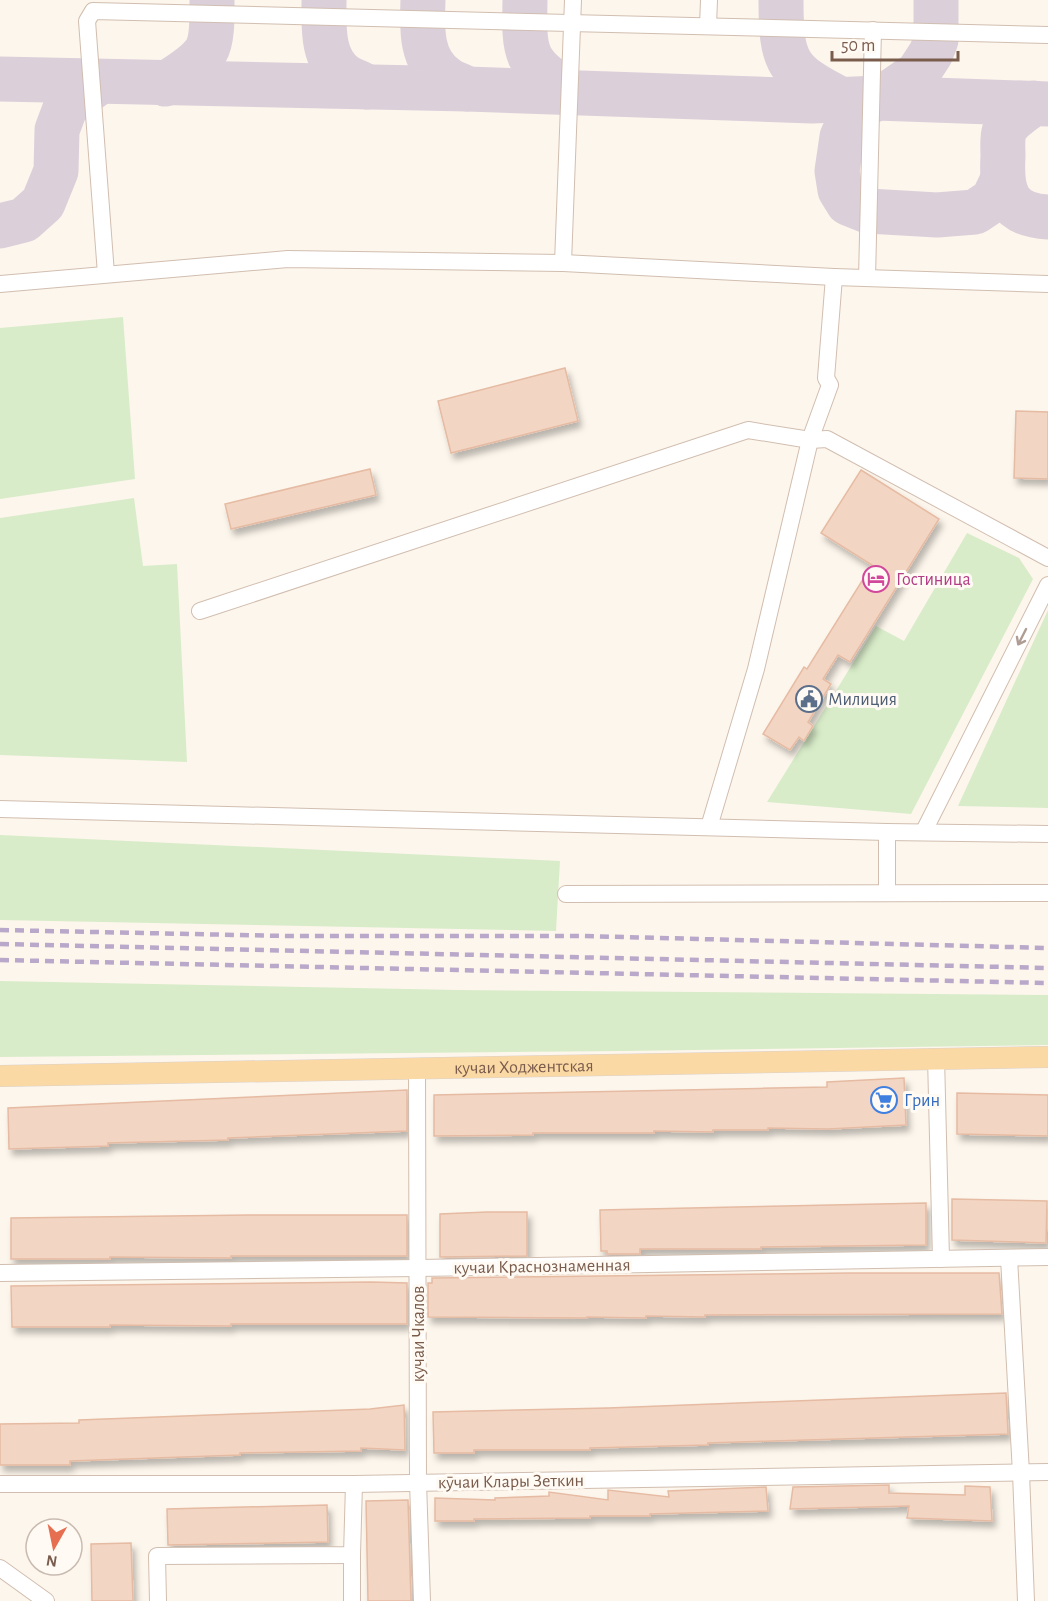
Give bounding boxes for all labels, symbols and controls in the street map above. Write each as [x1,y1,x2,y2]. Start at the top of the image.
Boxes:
scale bar [832,24,958,62]
text: 50 m [841,37,875,55]
hotel icon: Гостиница [861,564,891,594]
place label: Гостиница [896,571,971,589]
one-way arrow [1015,627,1027,645]
public building icon: Милиция [794,684,824,714]
place label: Милиция [828,691,897,709]
street label: кучаи Ходжентская [454,1057,594,1078]
supermarket icon: Грин [869,1085,899,1115]
place label: Грин [904,1092,940,1110]
street label: кучаи Краснознаменная [453,1256,631,1278]
street label: кучаи Чкалов [410,1286,428,1382]
street label: кӯчаи Клары Зеткин [438,1472,584,1492]
north arrow [24,1517,84,1577]
text: N [45,1552,59,1570]

